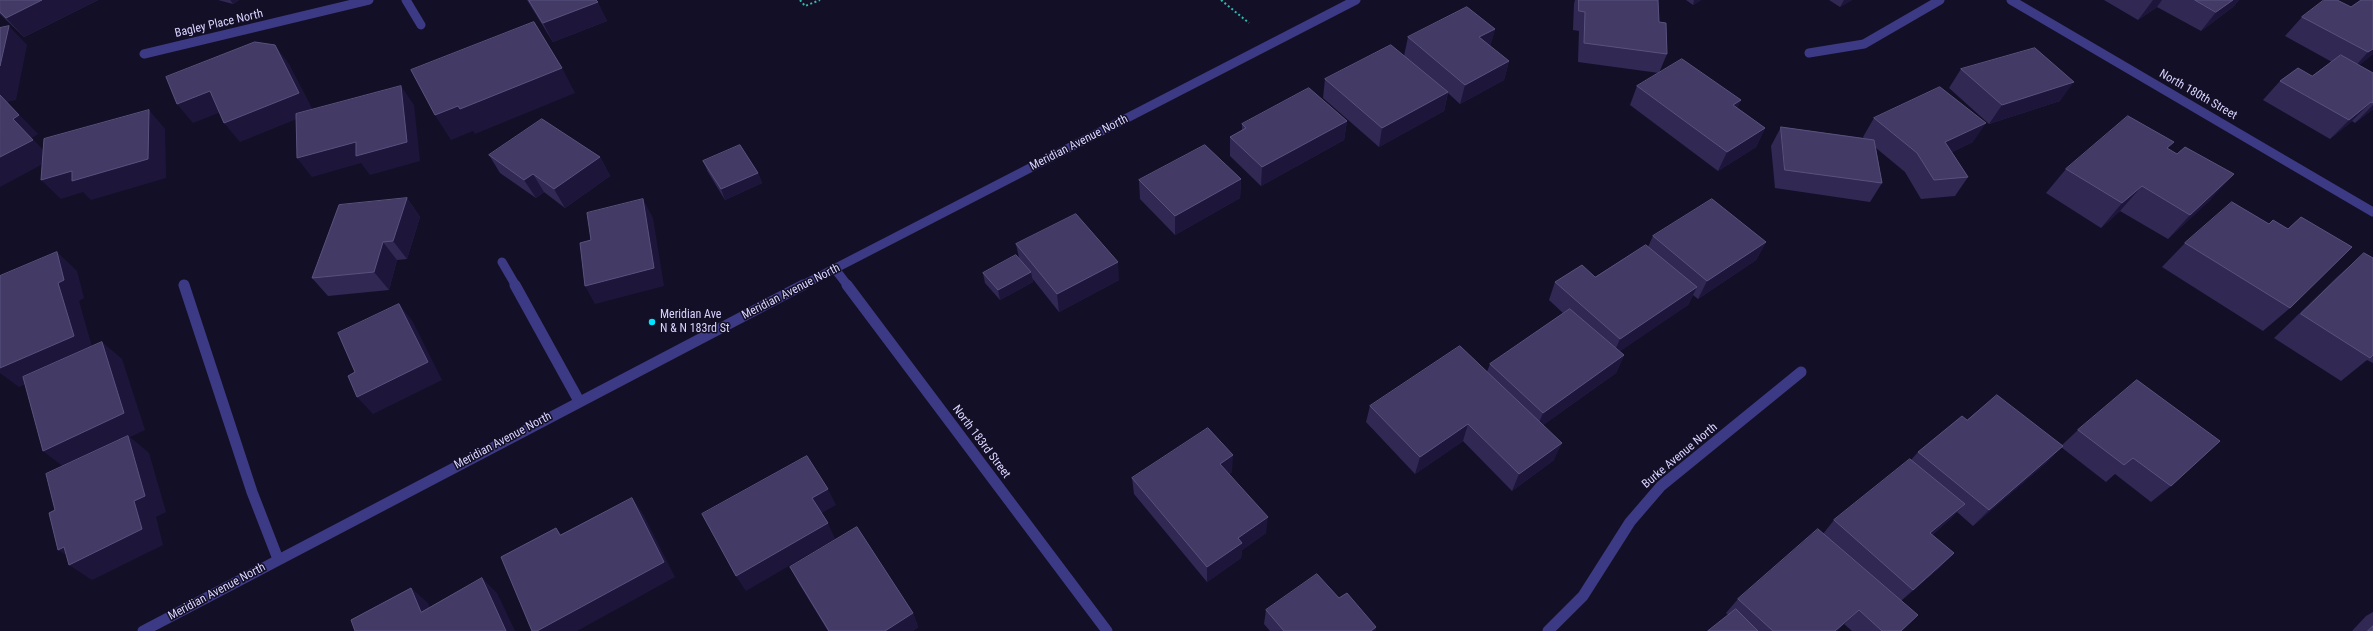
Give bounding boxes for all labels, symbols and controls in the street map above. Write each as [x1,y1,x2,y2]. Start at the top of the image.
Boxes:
street label: Bagley Place North [173,7,265,41]
street label: North 180th Street [2157,67,2239,123]
street label: Meridian Avenue North [1028,112,1130,174]
street label: Meridian Avenue North [740,261,842,323]
place label: Meridian Ave N & N 183rd St [660,308,729,336]
marker: Meridian Ave N & N 183rd St [647,317,657,327]
street label: North 183rd Street [949,403,1013,481]
street label: Meridian Avenue North [452,409,554,473]
street label: Burke Avenue North [1639,420,1721,492]
street label: Meridian Avenue North [166,560,268,624]

